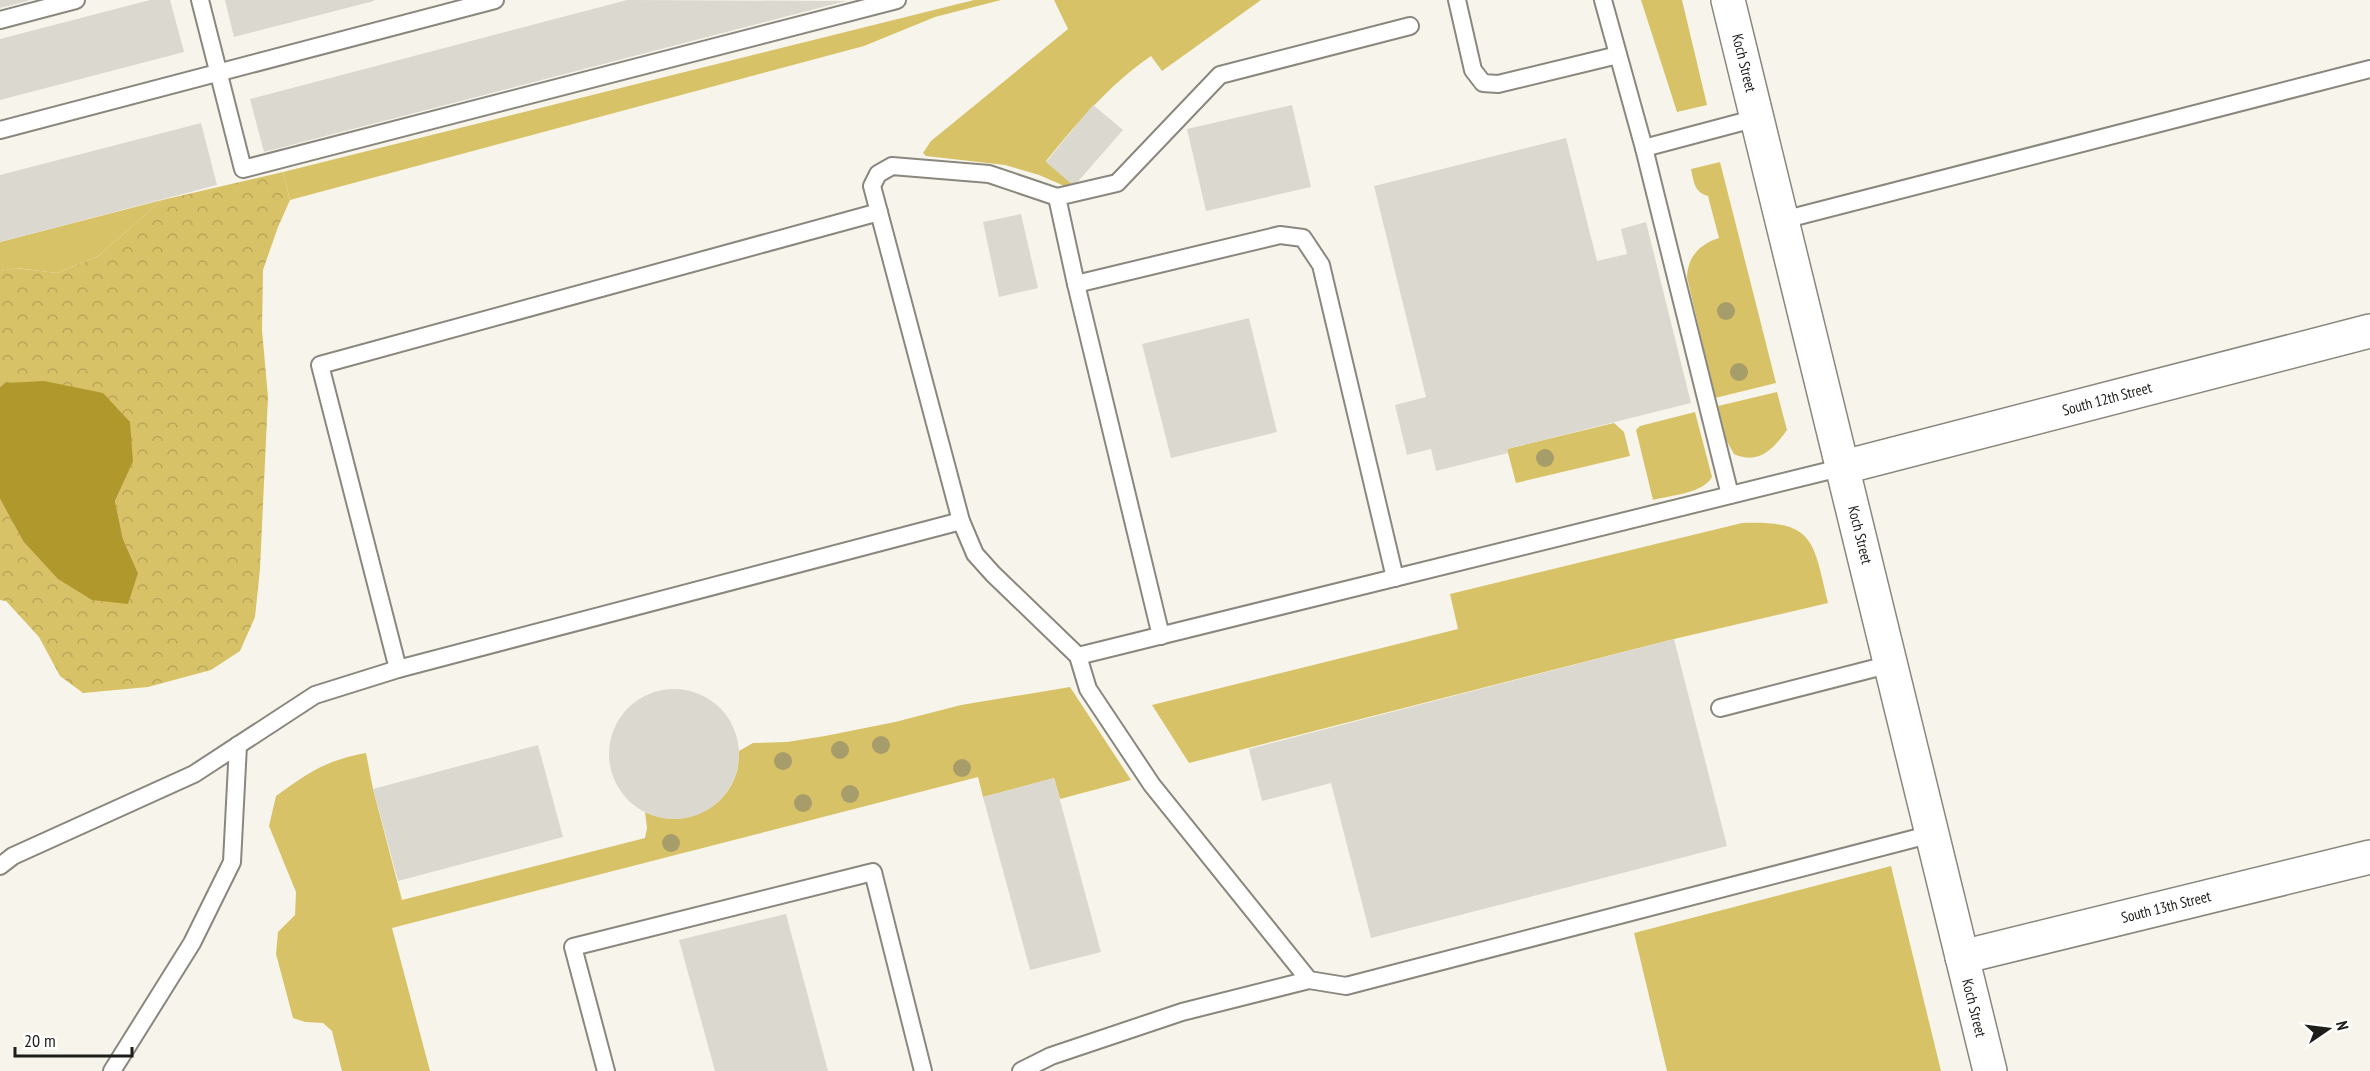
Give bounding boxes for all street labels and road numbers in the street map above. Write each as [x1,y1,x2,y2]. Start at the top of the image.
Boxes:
street label: Koch Street [1728,32,1761,94]
street label: South 12th Street [2060,377,2154,420]
street label: Koch Street [1844,504,1877,566]
street label: South 13th Street [2119,886,2213,927]
street label: Koch Street [1958,977,1991,1039]

